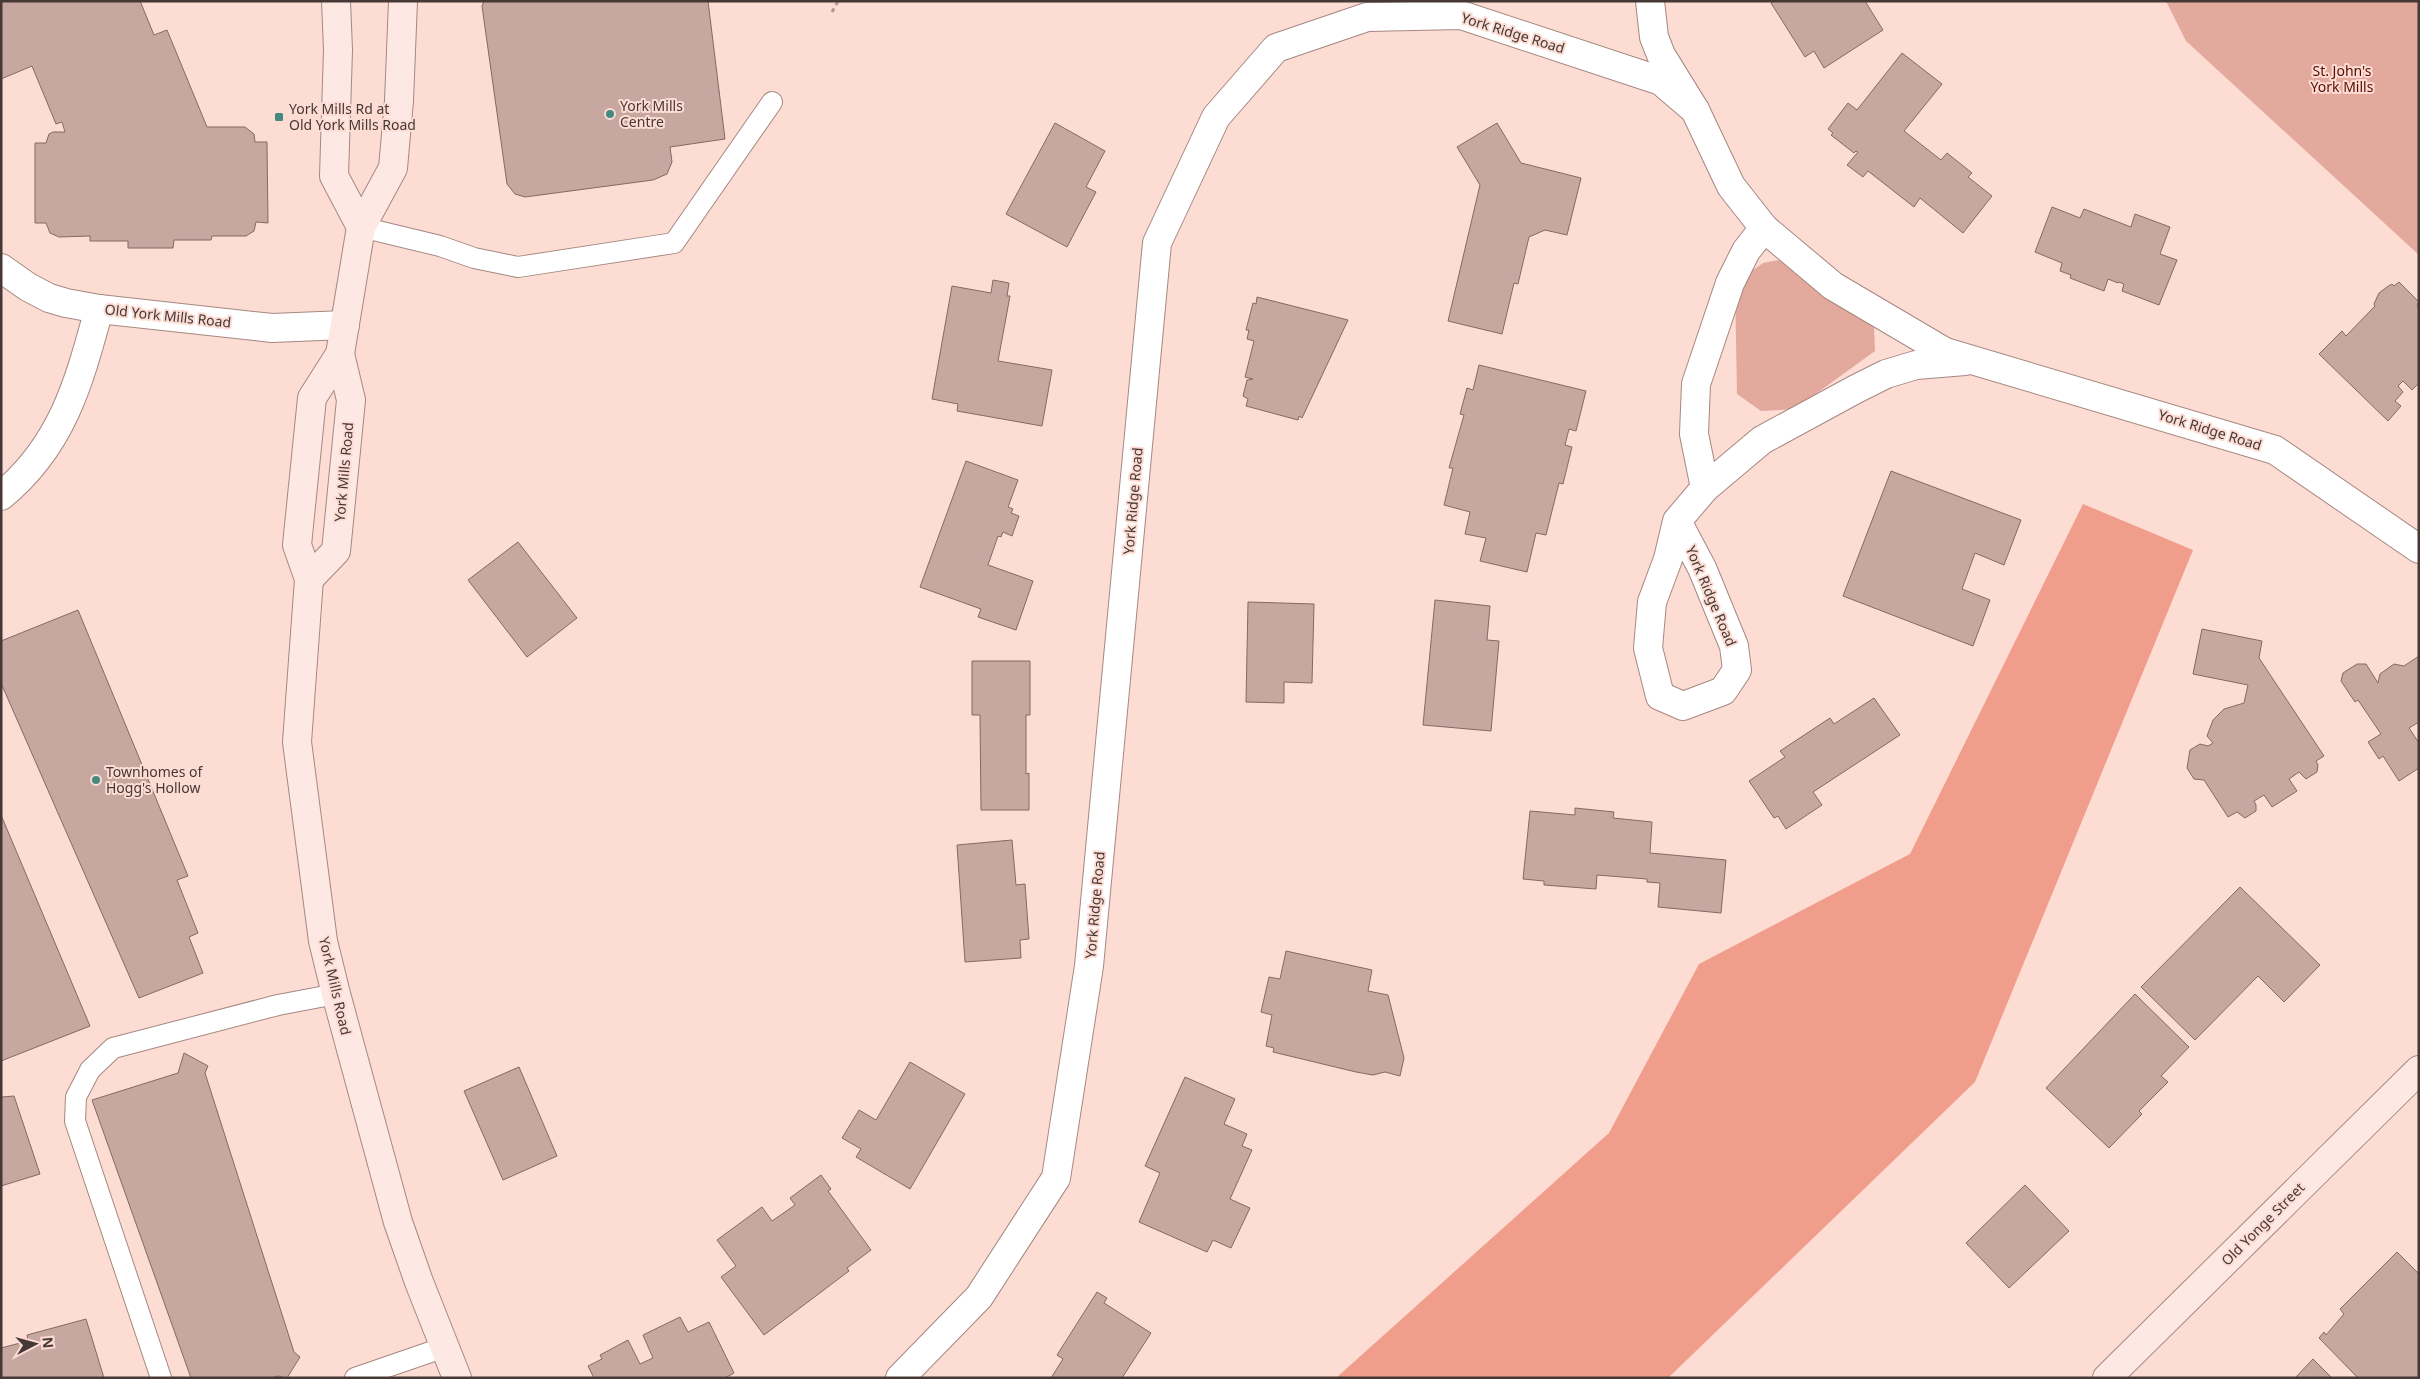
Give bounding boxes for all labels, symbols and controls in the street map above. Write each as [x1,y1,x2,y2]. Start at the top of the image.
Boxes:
street label: York Ridge Road [1459,8,1567,57]
park label: St. John's York Mills [2311,61,2374,96]
place label: York Mills Centre [620,96,683,131]
place label: York Mills Rd at Old York Mills Road [289,99,416,134]
marker: York Mills Centre [604,108,616,120]
marker: York Mills Rd at Old York Mills Road [273,111,285,123]
street label: Old York Mills Road [104,299,232,332]
street label: York Ridge Road [2156,405,2264,454]
street label: York Mills Road [330,421,357,523]
street label: York Ridge Road [1118,447,1147,555]
street label: York Ridge Road [1682,543,1741,649]
place label: Townhomes of Hogg's Hollow [106,762,204,797]
marker: Townhomes of Hogg's Hollow [90,774,102,786]
street label: York Ridge Road [1080,851,1109,959]
street label: York Mills Road [315,935,356,1037]
street label: Old Yonge Street [2217,1178,2308,1269]
north arrow [10,1319,60,1369]
text: N [38,1336,58,1349]

